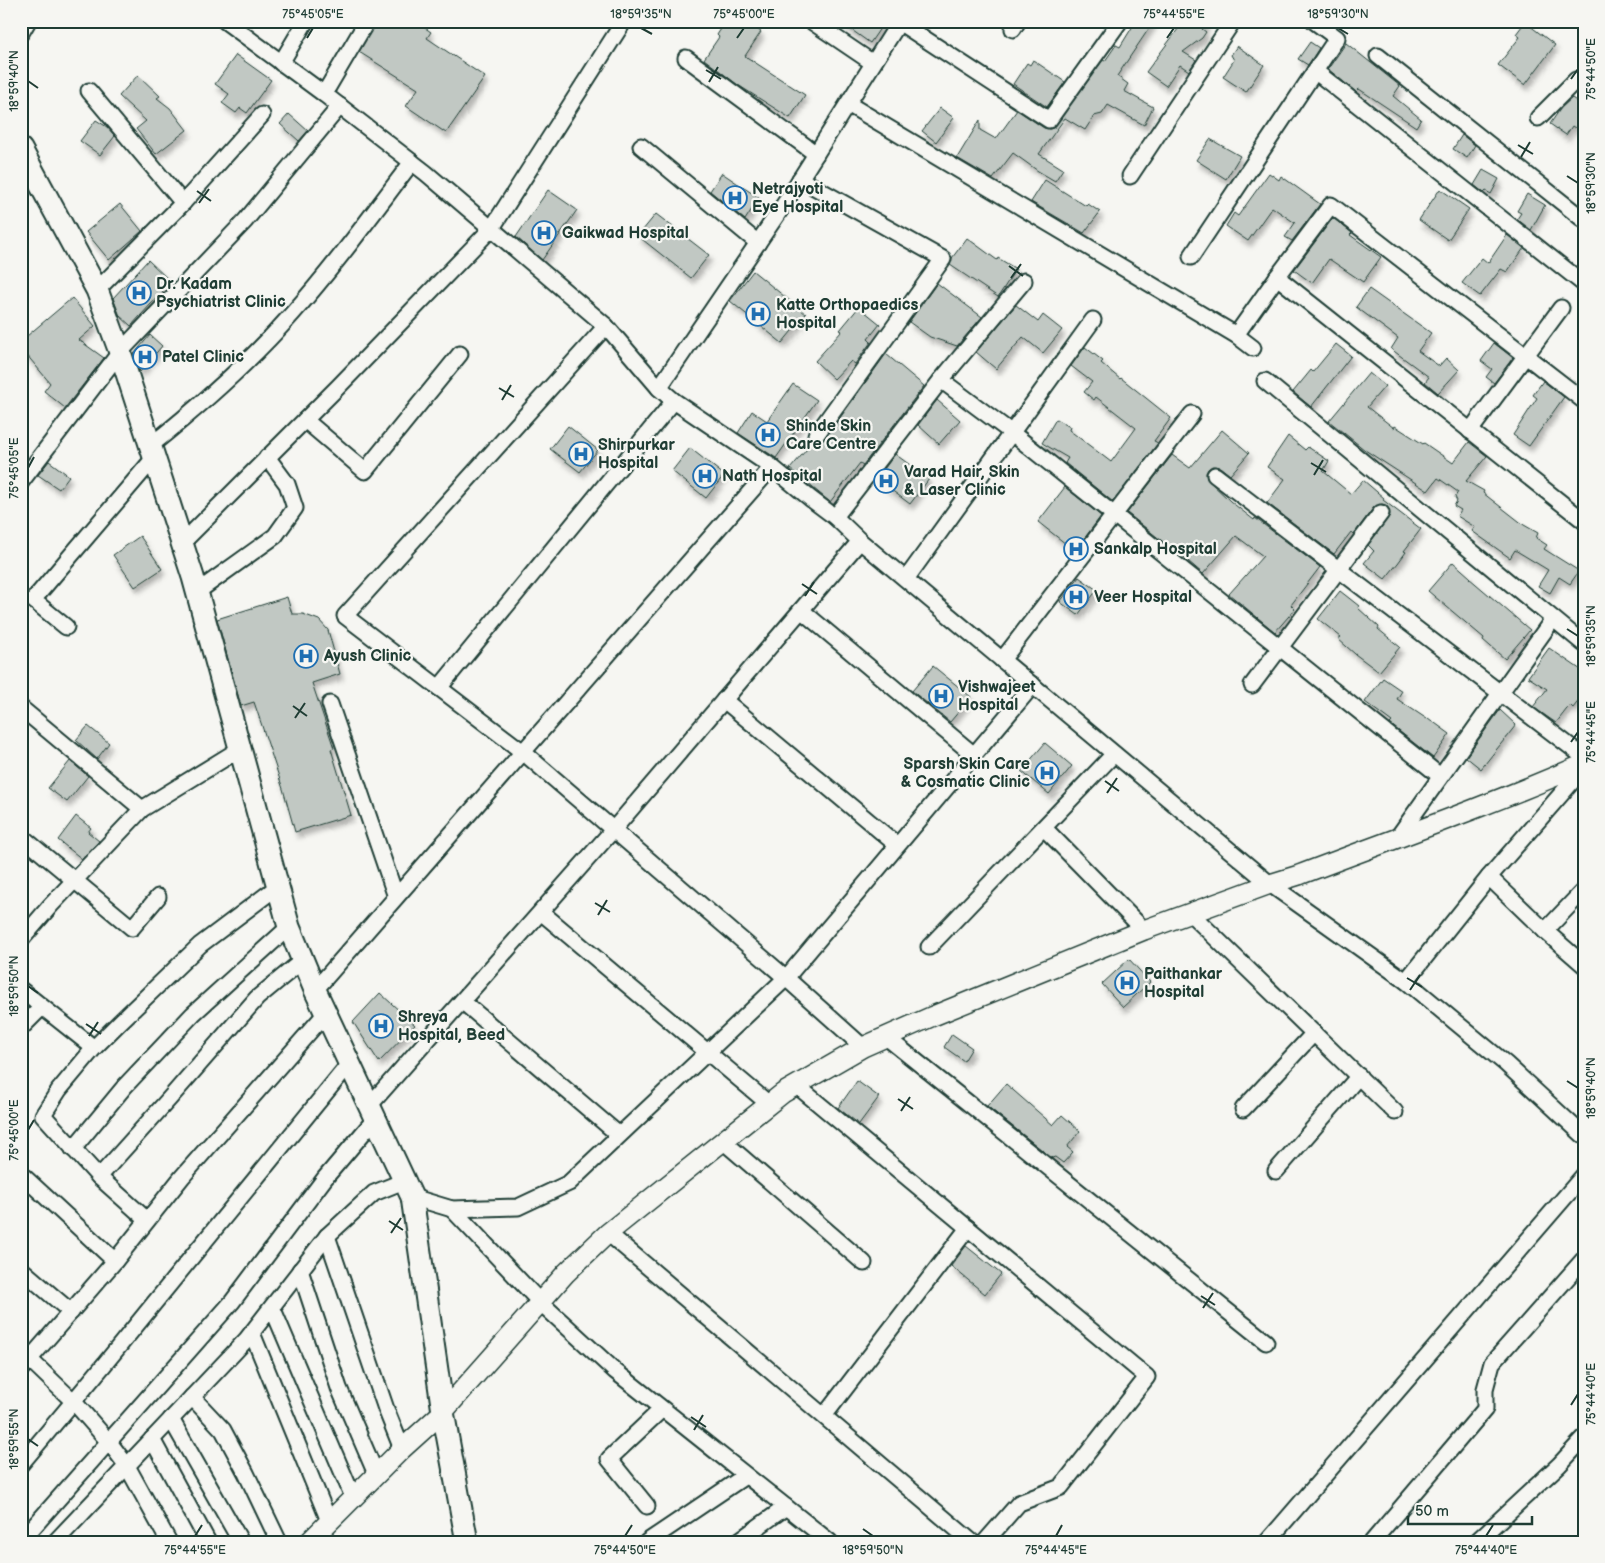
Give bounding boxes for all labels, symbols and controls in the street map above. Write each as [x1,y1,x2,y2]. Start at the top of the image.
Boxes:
text: 75°45'05"E [282,7,344,22]
text: 18°59'35"N [610,7,672,22]
text: 75°45'00"E [713,7,775,22]
text: 75°44'55"E [1143,7,1205,22]
text: 18°59'30"N [1307,7,1369,22]
text: 75°44'50"E [1584,38,1599,100]
text: 18°59'40"N [7,50,22,112]
text: 18°59'30"N [1584,152,1599,214]
place label: Netrajyoti Eye Hospital [752,180,843,217]
hospital icon: Netrajyoti Eye Hospital [722,185,748,211]
hospital icon: Gaikwad Hospital [531,220,557,246]
place label: Gaikwad Hospital [562,224,689,243]
place label: Dr. Kadam Psychiatrist Clinic [156,275,286,312]
hospital icon: Dr. Kadam Psychiatrist Clinic [126,280,152,306]
place label: Katte Orthopaedics Hospital [776,296,918,333]
hospital icon: Katte Orthopaedics Hospital [745,301,771,327]
hospital icon: Patel Clinic [132,344,158,370]
place label: Patel Clinic [162,348,244,367]
place label: Shinde Skin Care Centre [786,417,876,454]
hospital icon: Shinde Skin Care Centre [755,422,781,448]
place label: Shirpurkar Hospital [598,436,676,473]
text: 75°45'05"E [7,437,22,499]
hospital icon: Shirpurkar Hospital [568,441,594,467]
hospital icon: Nath Hospital [692,463,718,489]
place label: Varad Hair, Skin & Laser Clinic [904,463,1020,500]
place label: Nath Hospital [722,467,822,486]
hospital icon: Varad Hair, Skin & Laser Clinic [873,468,899,494]
hospital icon: Sankalp Hospital [1063,536,1089,562]
place label: Sankalp Hospital [1094,540,1217,559]
hospital icon: Veer Hospital [1063,584,1089,610]
place label: Veer Hospital [1094,588,1192,607]
text: 18°59'35"N [1584,605,1599,667]
hospital icon: Ayush Clinic [293,643,319,669]
place label: Ayush Clinic [323,647,412,666]
place label: Vishwajeet Hospital [958,678,1036,715]
hospital icon: Vishwajeet Hospital [928,683,954,709]
text: 75°44'45"E [1584,701,1599,763]
place label: Sparsh Skin Care & Cosmatic Clinic [901,755,1030,792]
hospital icon: Sparsh Skin Care & Cosmatic Clinic [1034,760,1060,786]
text: 18°59'50"N [7,955,22,1017]
place label: Paithankar Hospital [1144,965,1223,1002]
hospital icon: Paithankar Hospital [1114,970,1140,996]
place label: Shreya Hospital, Beed [398,1008,505,1045]
hospital icon: Shreya Hospital, Beed [368,1013,394,1039]
text: 18°59'40"N [1584,1057,1599,1119]
text: 75°45'00"E [7,1099,22,1161]
text: 75°44'40"E [1584,1363,1599,1425]
text: 18°59'55"N [7,1409,22,1469]
scale bar [1408,1493,1531,1525]
text: 50 m [1415,1502,1449,1521]
text: 75°44'55"E [164,1543,226,1558]
text: 75°44'50"E [594,1543,656,1558]
text: 18°59'50"N [842,1543,904,1558]
text: 75°44'45"E [1025,1543,1087,1558]
text: 75°44'40"E [1455,1543,1517,1558]

